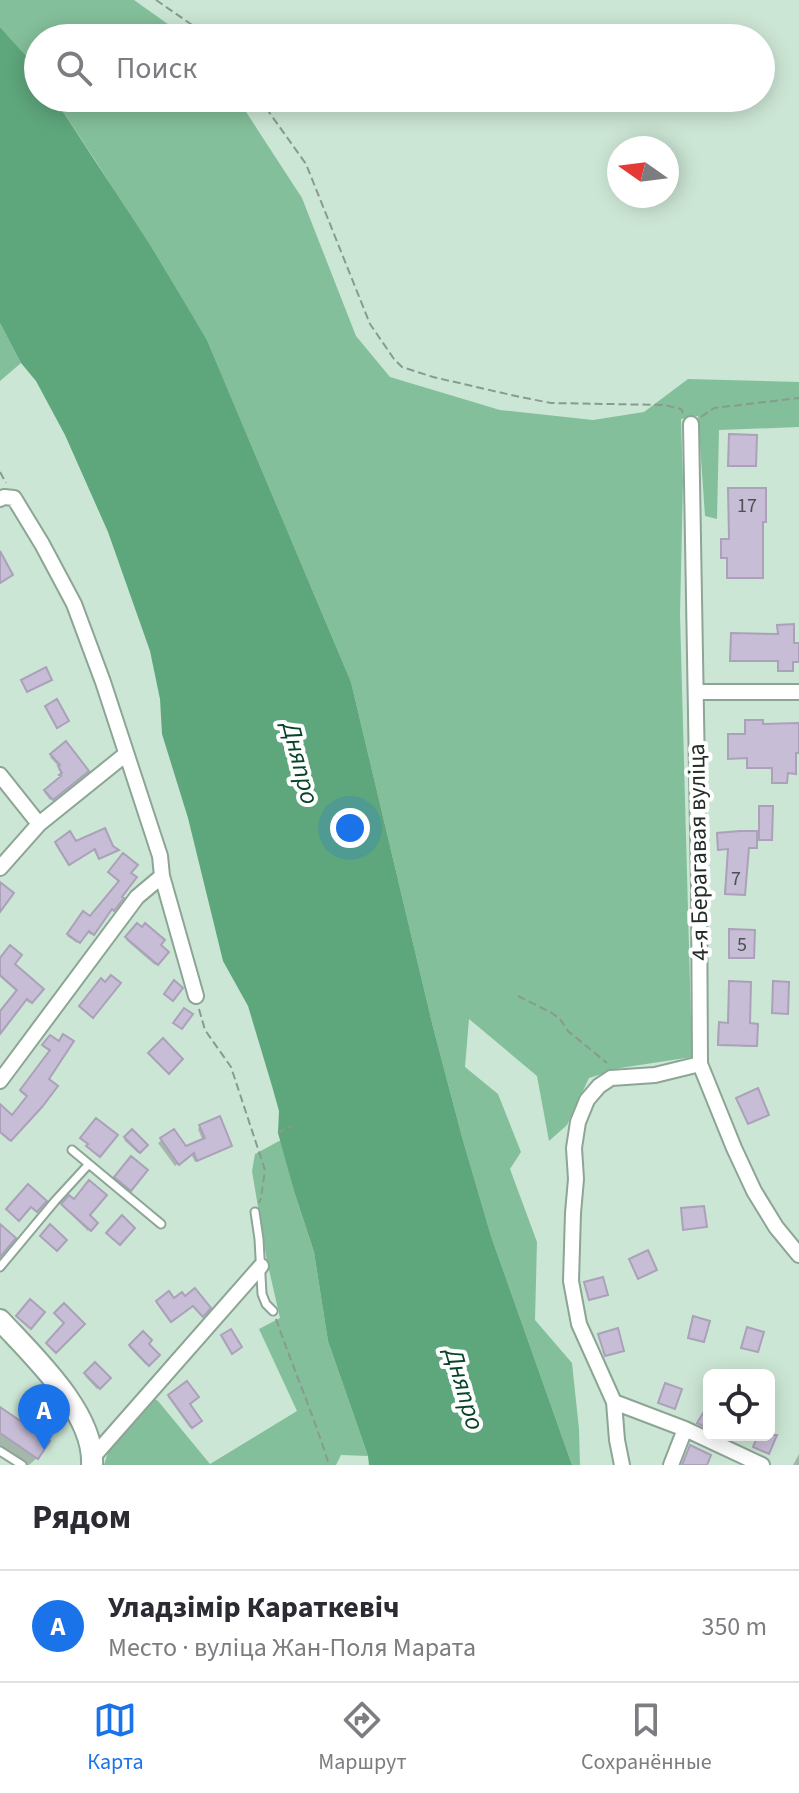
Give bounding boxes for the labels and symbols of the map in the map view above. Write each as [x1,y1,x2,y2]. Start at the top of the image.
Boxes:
north arrow [607,136,679,208]
house number: 17 [737,492,757,520]
water label: Дняпро [272,716,329,808]
street label: 4-я Берагавая вуліца [679,743,718,961]
your location [330,808,370,848]
house number: 7 [731,865,741,893]
house number: 5 [737,931,747,959]
water label: Дняпро [435,1342,494,1434]
pin: A [18,1384,70,1450]

